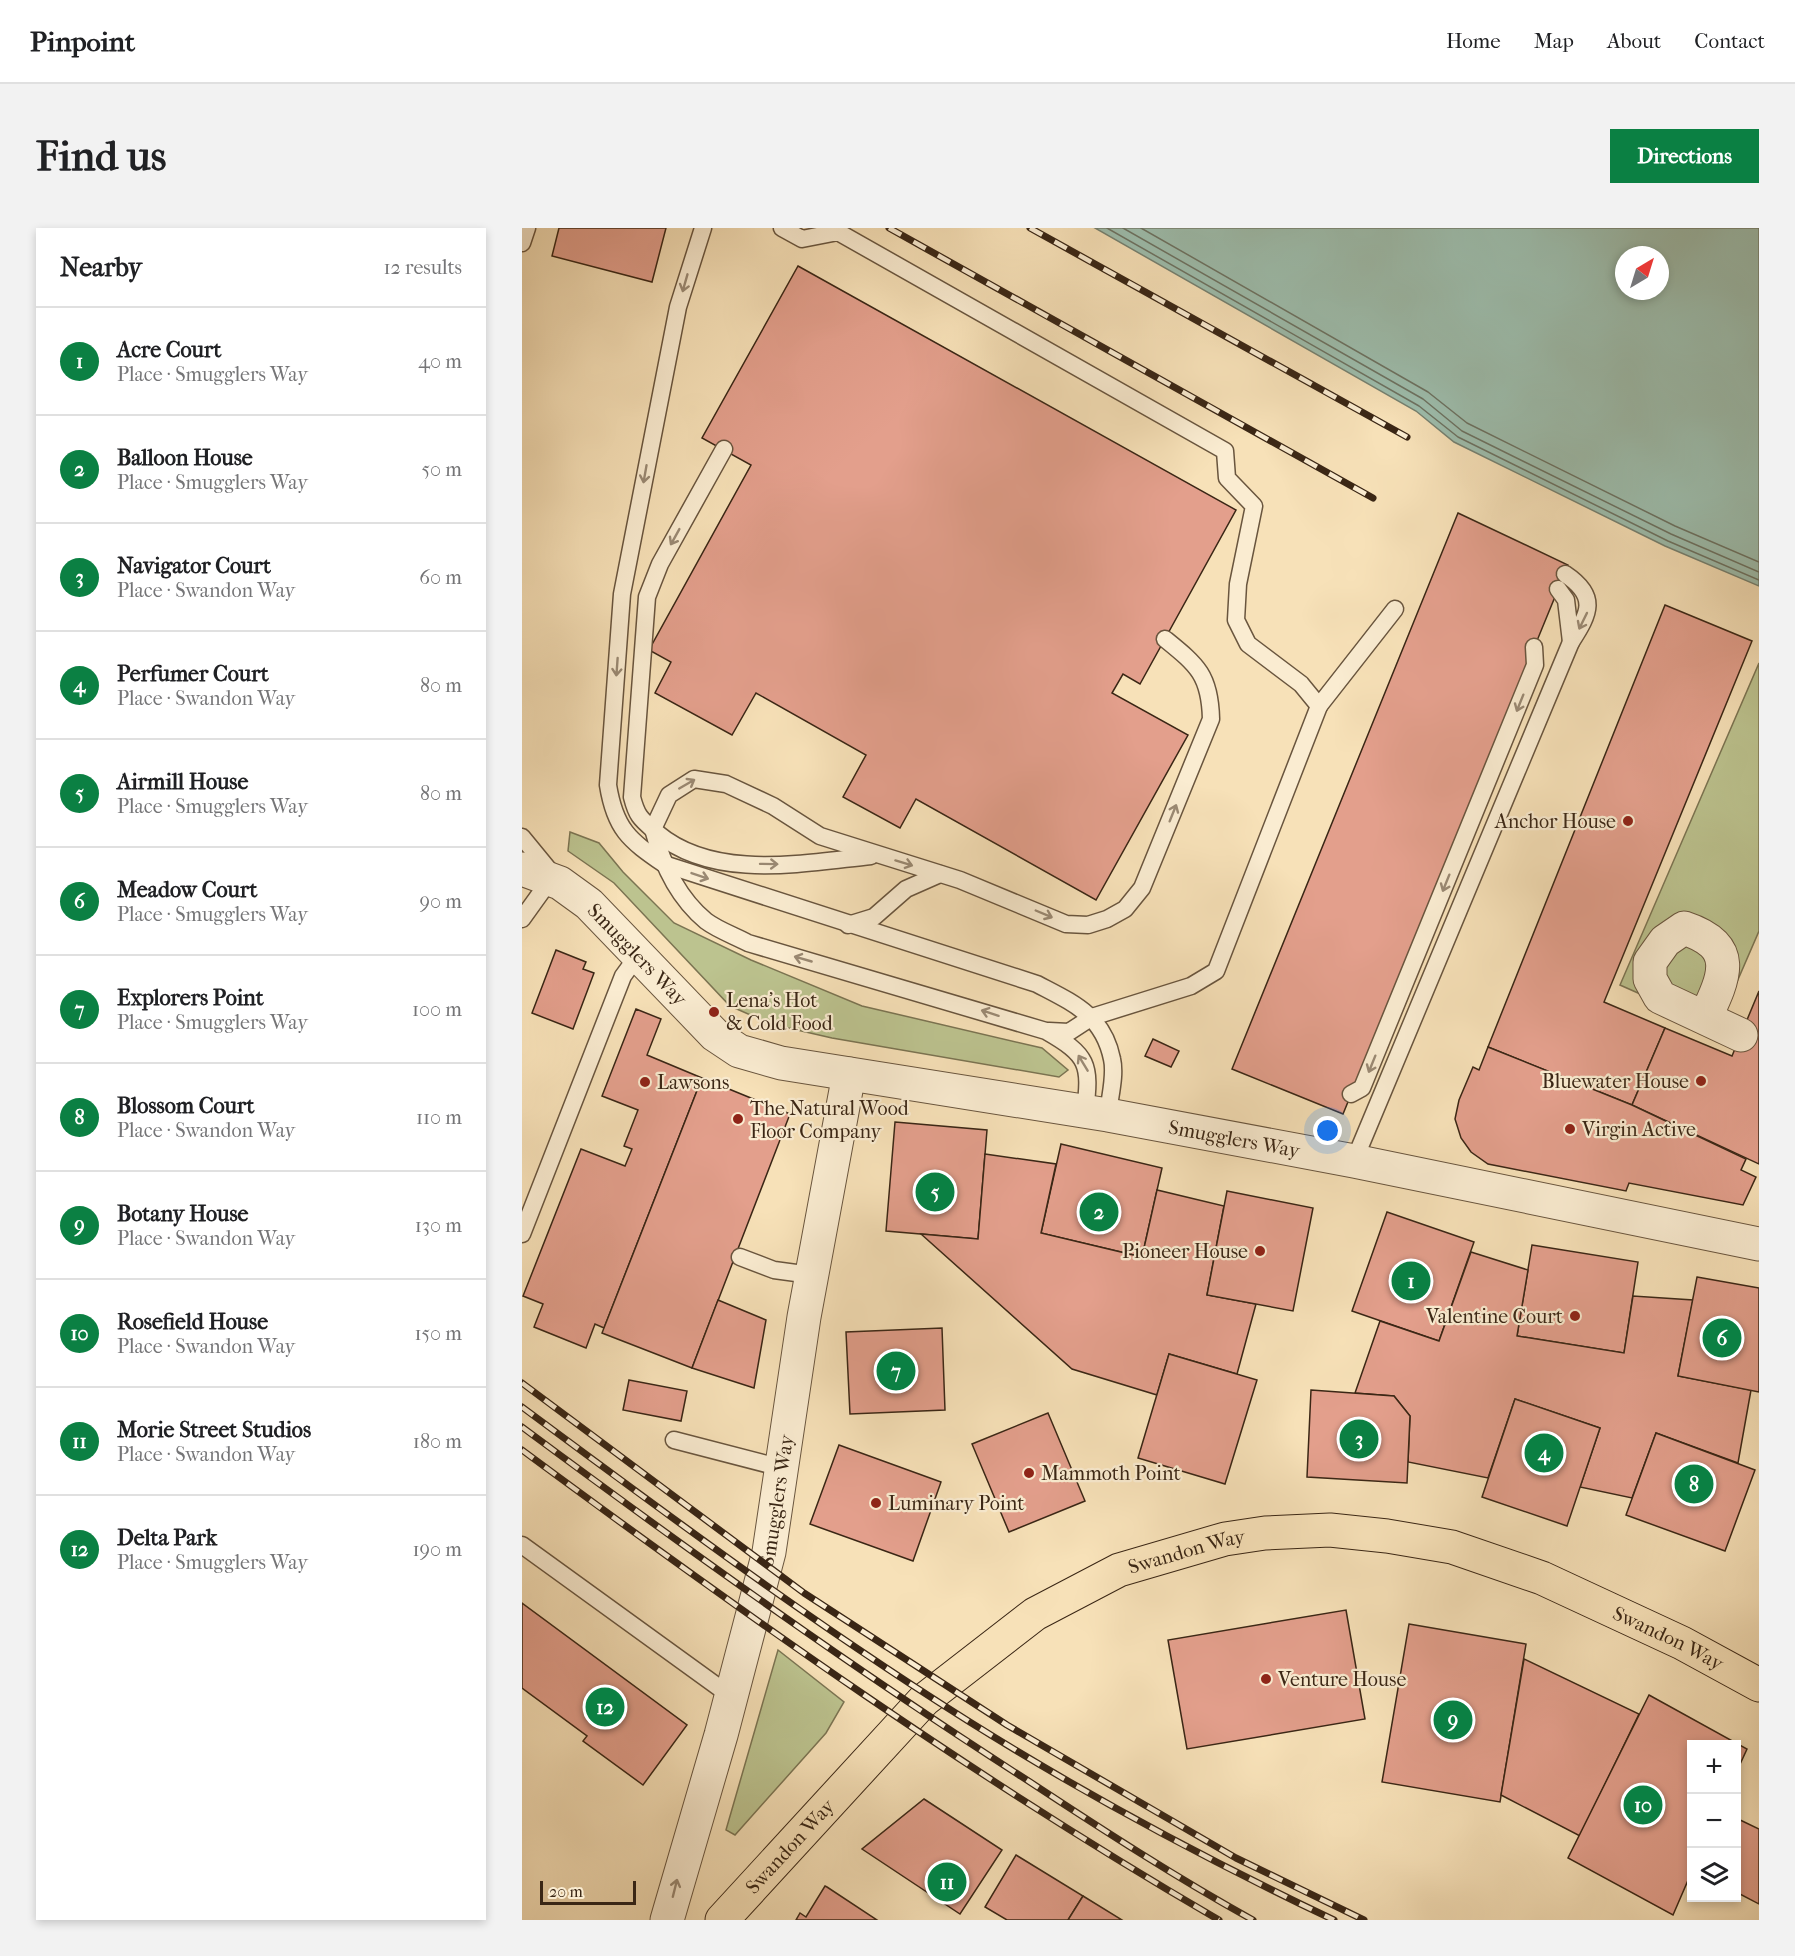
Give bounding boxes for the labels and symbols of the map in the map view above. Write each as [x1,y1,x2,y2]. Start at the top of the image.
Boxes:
north arrow [1615,246,1669,300]
one-way arrow [679,273,690,292]
one-way arrow [639,464,650,483]
one-way arrow [669,528,681,545]
one-way arrow [1577,612,1589,630]
one-way arrow [611,656,622,676]
one-way arrow [1514,693,1525,711]
one-way arrow [678,778,695,790]
one-way arrow [1168,804,1179,823]
place label: Anchor House [1494,810,1616,833]
marker: Anchor House [1621,814,1635,828]
one-way arrow [758,858,778,870]
one-way arrow [894,858,913,869]
one-way arrow [690,871,709,882]
one-way arrow [1440,873,1451,892]
street label: Smugglers Way [583,898,693,1011]
one-way arrow [1034,909,1052,921]
one-way arrow [794,953,813,964]
place label: Lena's Hot & Cold Food [726,989,834,1035]
marker: Lena's Hot & Cold Food [707,1005,721,1019]
one-way arrow [981,1007,1000,1018]
one-way arrow [1366,1054,1377,1072]
one-way arrow [1077,1055,1089,1072]
place label: Bluewater House [1542,1070,1689,1093]
place label: Lawsons [657,1071,729,1094]
marker: Bluewater House [1694,1074,1708,1088]
marker: Lawsons [638,1075,652,1089]
place label: The Natural Wood Floor Company [750,1097,910,1143]
marker: The Natural Wood Floor Company [731,1112,745,1126]
street label: Smugglers Way [1167,1115,1303,1162]
your location [1313,1116,1342,1145]
place label: Virgin Active [1581,1118,1696,1141]
marker: Virgin Active [1563,1122,1577,1136]
pin: 5 [916,1170,954,1214]
pin: 2 [1080,1190,1118,1234]
place label: Pioneer House [1122,1240,1248,1263]
marker: Pioneer House [1253,1244,1267,1258]
pin: 1 [1392,1258,1430,1304]
place label: Valentine Court [1425,1305,1563,1328]
marker: Valentine Court [1568,1309,1582,1323]
pin: 6 [1702,1316,1742,1360]
pin: 7 [876,1348,916,1394]
pin: 3 [1340,1416,1378,1462]
pin: 4 [1524,1430,1564,1476]
street label: Smugglers Way [754,1432,798,1569]
place label: Mammoth Point [1041,1462,1181,1485]
pin: 8 [1674,1462,1714,1506]
marker: Mammoth Point [1022,1466,1036,1480]
place label: Luminary Point [888,1492,1024,1515]
marker: Luminary Point [869,1496,883,1510]
street label: Swandon Way [1125,1525,1248,1578]
street label: Swandon Way [1609,1601,1729,1675]
place label: Venture House [1277,1668,1406,1691]
marker: Venture House [1259,1672,1273,1686]
pin: 12 [586,1684,625,1730]
pin: 9 [1434,1698,1472,1742]
pin: 10 [1624,1782,1662,1828]
street label: Swandon Way [741,1793,840,1898]
pin: 11 [928,1860,966,1904]
scale bar [540,1878,636,1906]
one-way arrow [670,1879,682,1898]

